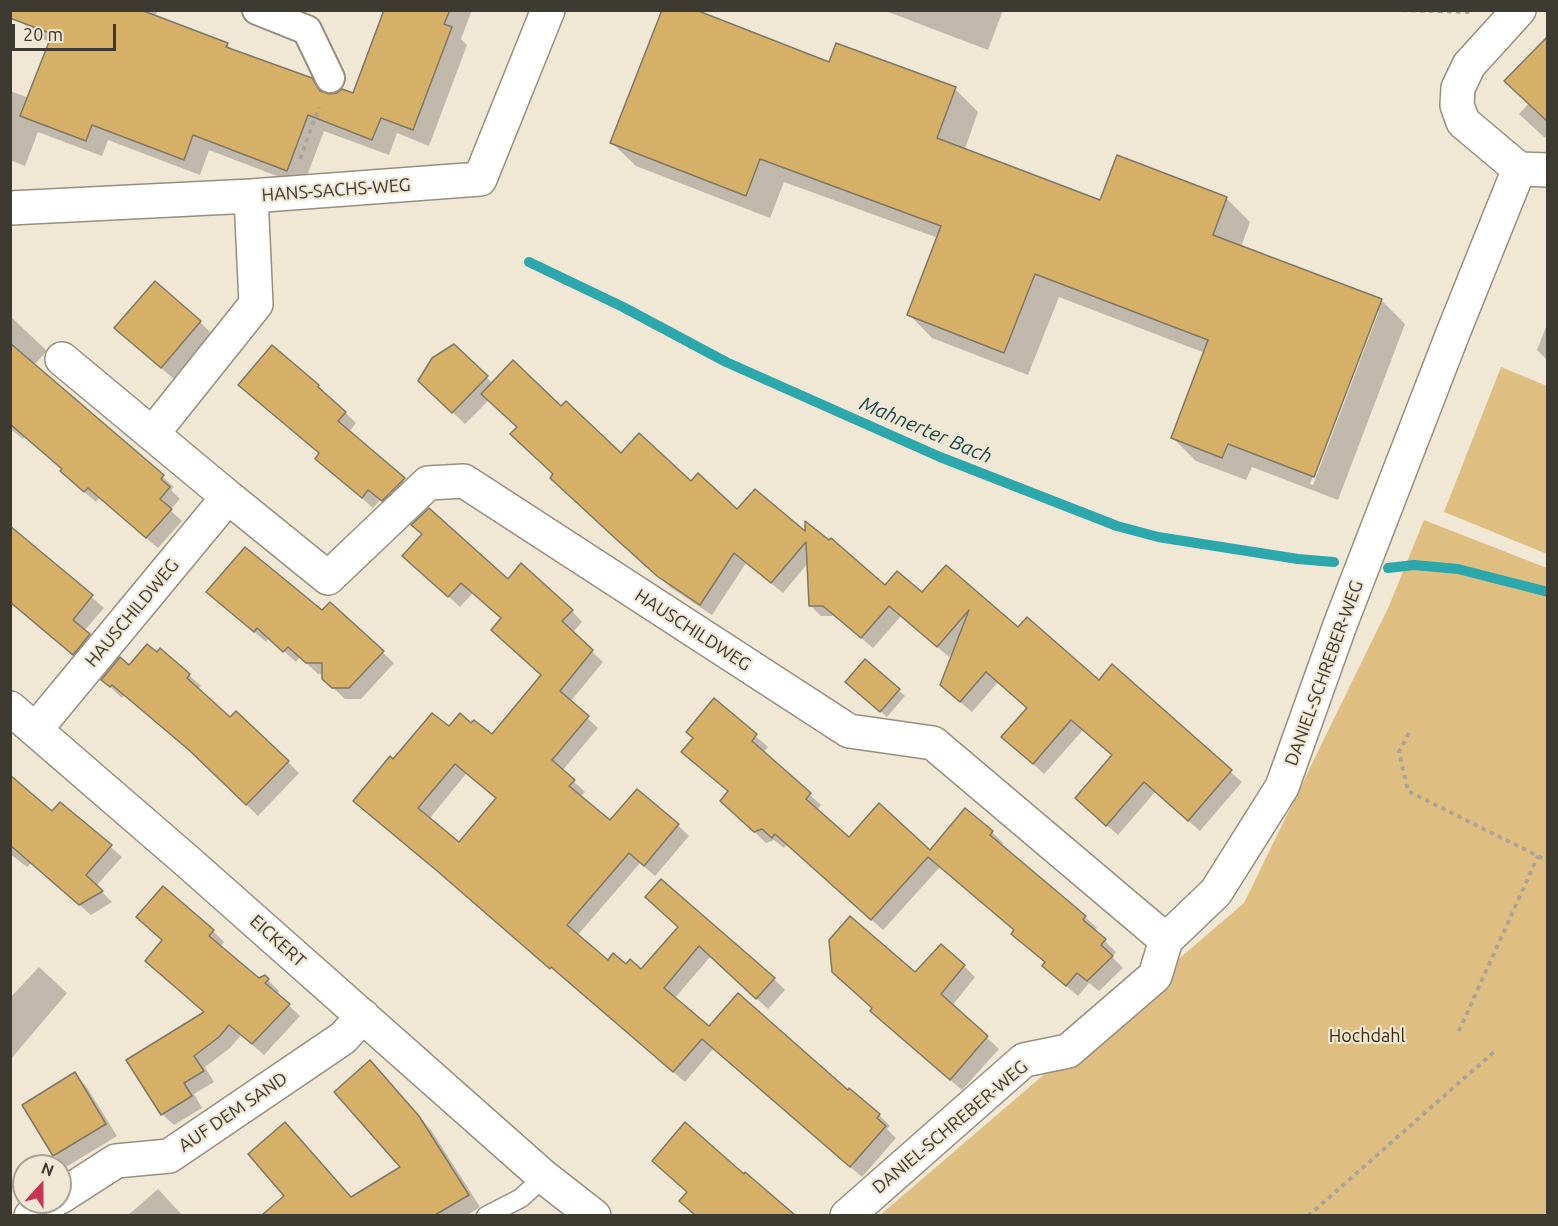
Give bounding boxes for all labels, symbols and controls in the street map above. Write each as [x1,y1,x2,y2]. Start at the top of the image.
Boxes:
scale bar [15,12,118,50]
text: 20 m [23,24,63,44]
street label: HANS-SACHS-WEG [261,174,411,206]
water label: Mahnerter Bach [856,391,996,469]
street label: HAUSCHILDWEG [81,555,183,671]
street label: DANIEL-SCHREBER-WEG [1280,577,1368,769]
street label: HAUSCHILDWEG [631,584,755,676]
street label: EICKERT [245,910,311,972]
park label: Hochdahl [1329,1025,1405,1047]
street label: DANIEL-SCHREBER-WEG [868,1056,1032,1198]
street label: AUF DEM SAND [174,1068,292,1156]
north arrow [12,1154,72,1214]
text: N [39,1159,57,1180]

